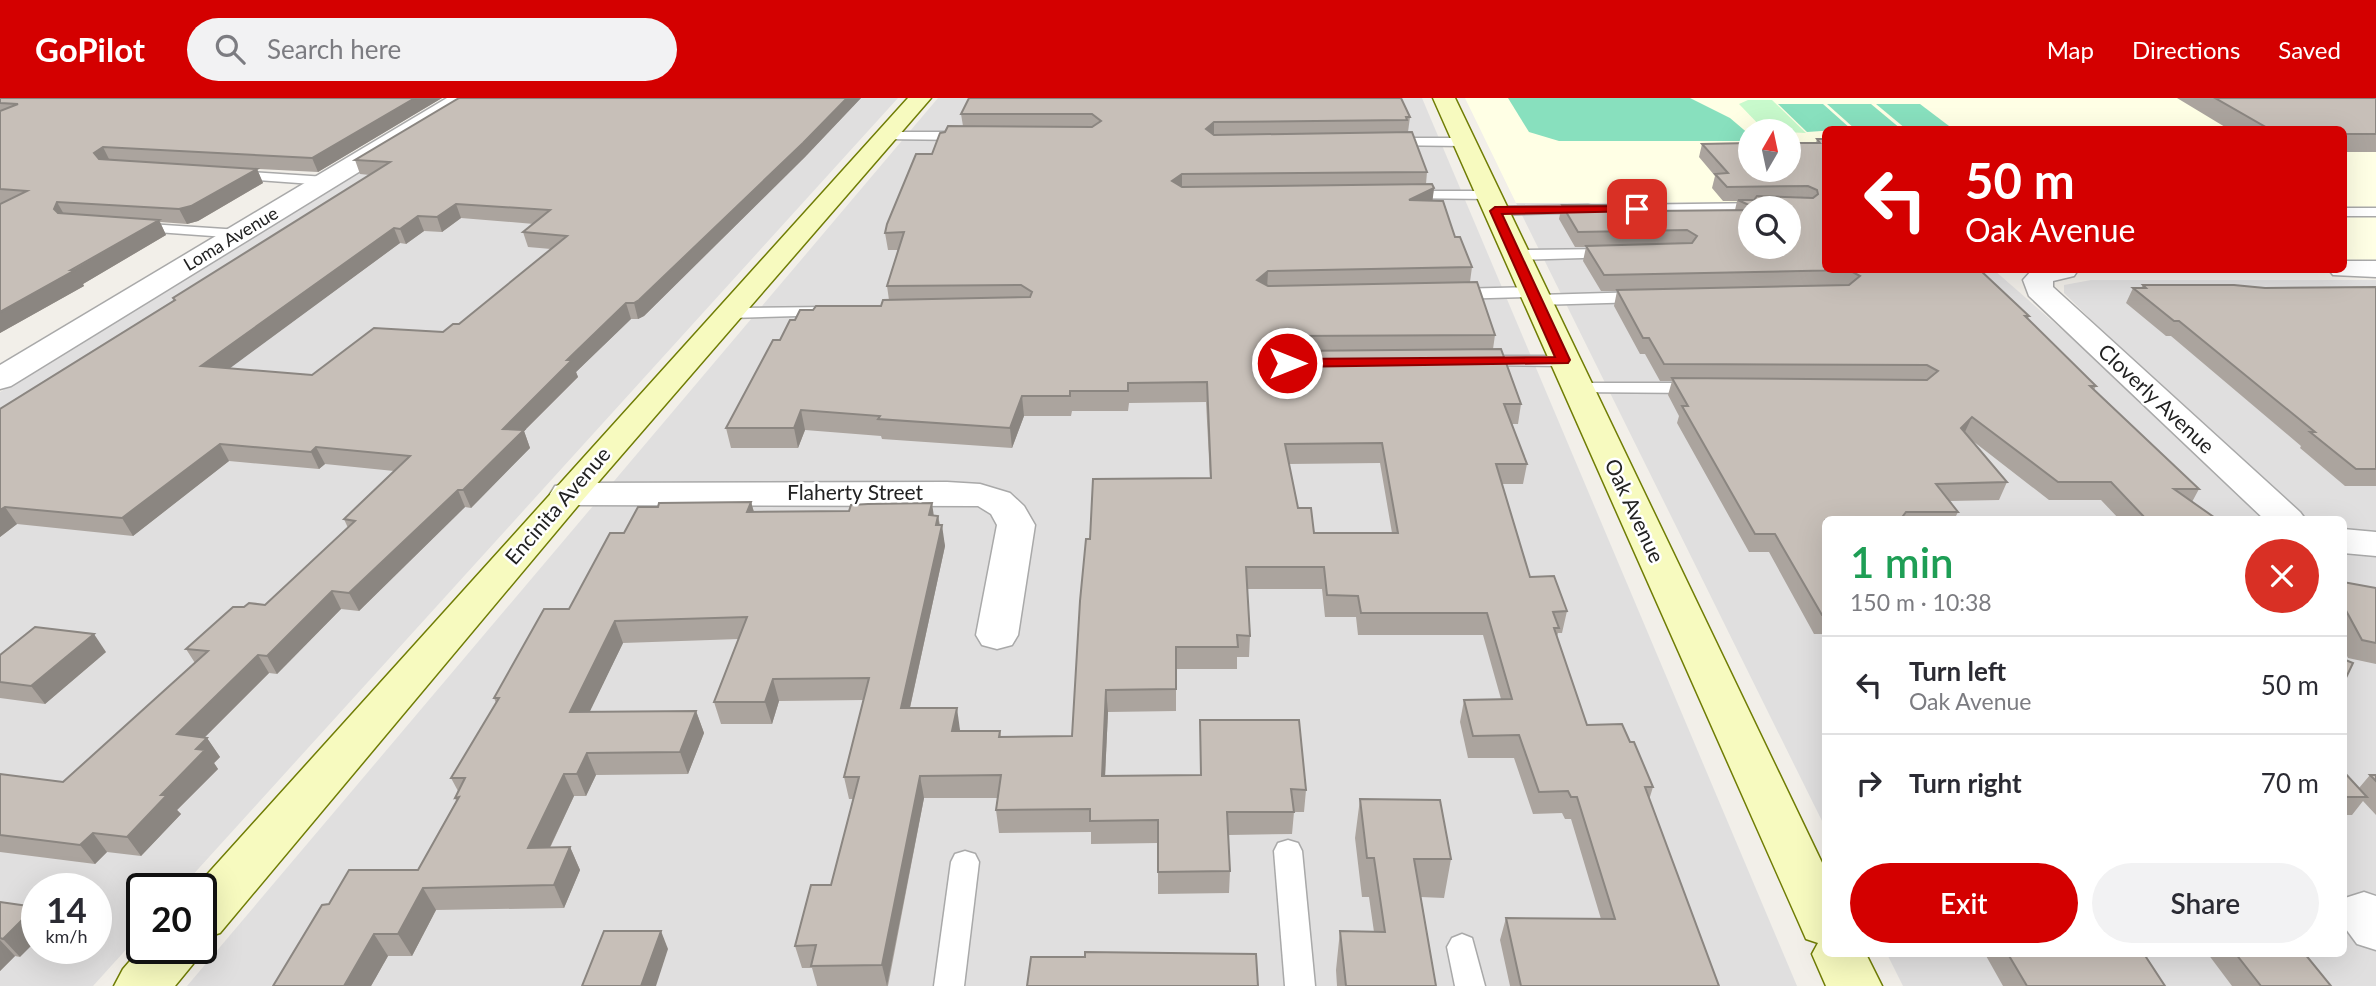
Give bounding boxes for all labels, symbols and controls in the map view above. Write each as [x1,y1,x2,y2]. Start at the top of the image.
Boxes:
search box [187,18,677,81]
text: GoPilot [35,29,145,69]
icon: search [211,30,249,68]
text: Search here [267,33,401,65]
text: Map [2047,35,2094,64]
text: Directions [2132,35,2240,64]
text: Saved [2278,35,2341,64]
north arrow [1738,119,1801,182]
map controls [1738,119,1801,259]
text: 50 m [1965,151,2075,209]
icon: left [1850,154,1941,245]
pin [1607,179,1667,239]
icon: arrive [1618,190,1656,228]
button: search [1738,196,1801,259]
street label: Loma Avenue [179,201,282,275]
text: Oak Avenue [1965,210,2135,249]
position arrow [1250,326,1324,400]
street label: Cloverly Avenue [2094,338,2220,458]
street label: Encinita Avenue [499,441,615,569]
street label: Oak Avenue [1600,454,1670,566]
street label: Flaherty Street [787,479,923,504]
text: 1 min [1850,537,1954,587]
button: close [2245,539,2319,613]
text: 150 m · 10:38 [1850,588,1992,616]
text: Turn left [1909,655,2006,687]
icon: left [1850,666,1888,704]
text: 50 m [2261,669,2319,701]
text: Oak Avenue [1909,687,2032,715]
icon: right [1850,764,1888,802]
text: Turn right [1909,767,2022,799]
text: 70 m [2261,767,2319,799]
button: Exit [1850,863,2078,943]
button: Share [2092,863,2319,943]
speed limit sign: 20 [126,873,217,964]
text: 14 [46,888,87,930]
text: km/h [45,925,88,947]

